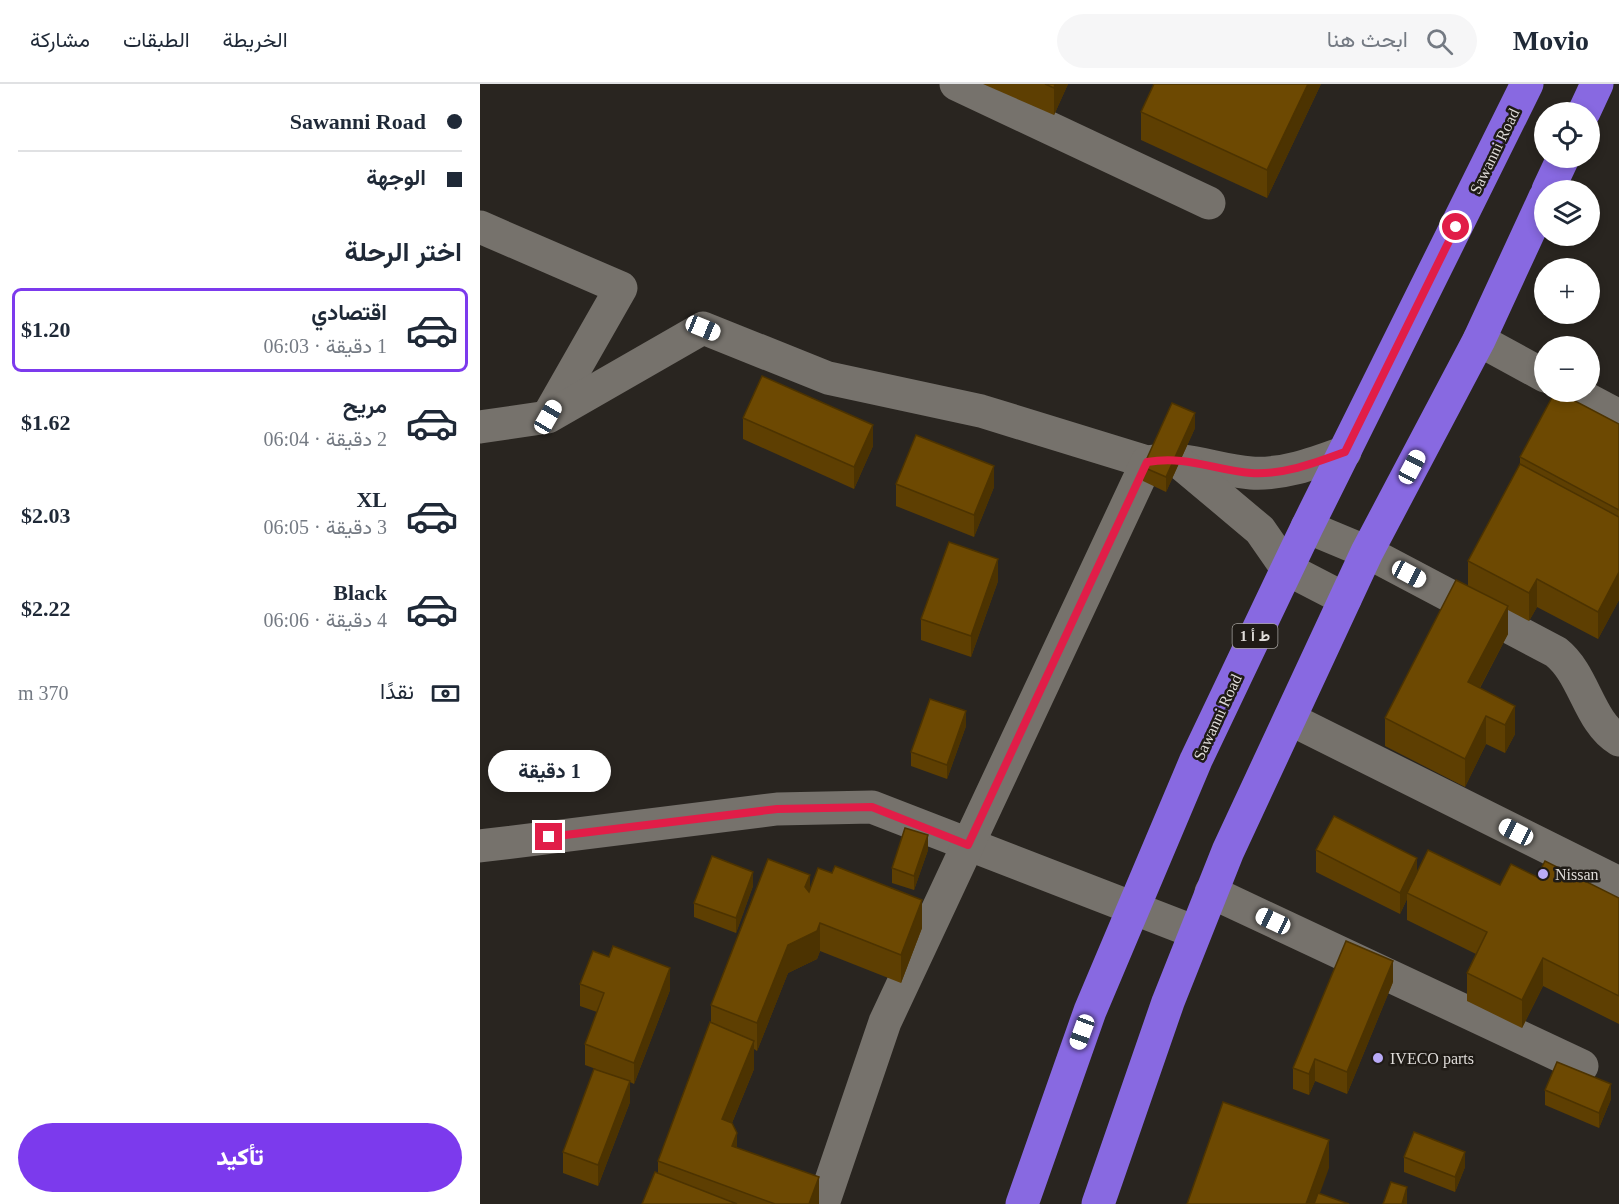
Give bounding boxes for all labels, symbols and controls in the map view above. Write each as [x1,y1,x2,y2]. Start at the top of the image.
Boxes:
search box [1057,14,1477,68]
icon: search [1423,25,1456,58]
text: Movio [1513,25,1589,56]
text: ابحث هنا [1327,27,1408,52]
text: مشاركة [30,28,90,52]
text: الطبقات [123,28,190,52]
text: الخريطة [223,28,288,52]
map controls [1534,102,1600,402]
button: locate [1534,102,1600,168]
street label: Sawanni Road [1466,106,1522,197]
text: Sawanni Road [290,109,426,134]
text: الوجهة [366,165,426,190]
button: layers [1534,180,1600,246]
route start [1442,213,1469,240]
text: اختر الرحلة [345,237,462,267]
button: + [1534,258,1600,324]
text: اقتصادي [311,300,387,325]
icon: car [405,303,459,357]
car [683,313,723,343]
text: $1.20 [21,317,71,342]
text: 1 دقيقة · 06:03 [263,335,387,357]
button: − [1534,336,1600,402]
text: مريح [343,393,387,418]
icon: car [405,396,459,450]
car [531,397,565,437]
text: $1.62 [21,410,71,435]
text: 2 دقيقة · 06:04 [263,428,387,450]
car [1396,447,1428,487]
text: XL [356,487,387,512]
icon: car [405,489,459,543]
text: $2.03 [21,503,71,528]
text: 3 دقيقة · 06:05 [263,516,387,538]
car [1389,558,1429,590]
text: Black [333,580,387,605]
icon: car [405,582,459,636]
text: $2.22 [21,596,71,621]
text: 4 دقيقة · 06:06 [263,609,387,631]
road number: ط أ 1 [1232,624,1278,648]
street label: Sawanni Road [1190,672,1245,763]
icon: cash [429,677,462,710]
text: نقدًا [380,679,414,704]
text: 370 m [18,682,69,704]
callout: 1 دقيقة [488,750,610,792]
text: 1 دقيقة [518,760,581,782]
car [1496,816,1536,848]
route end [535,823,562,850]
place label: Nissan [1555,866,1599,883]
marker: Nissan [1536,867,1550,881]
car [1253,905,1293,937]
car [1067,1012,1097,1052]
place label: IVECO parts [1390,1050,1474,1068]
marker: IVECO parts [1371,1051,1385,1065]
button: تأكيد [18,1123,462,1192]

